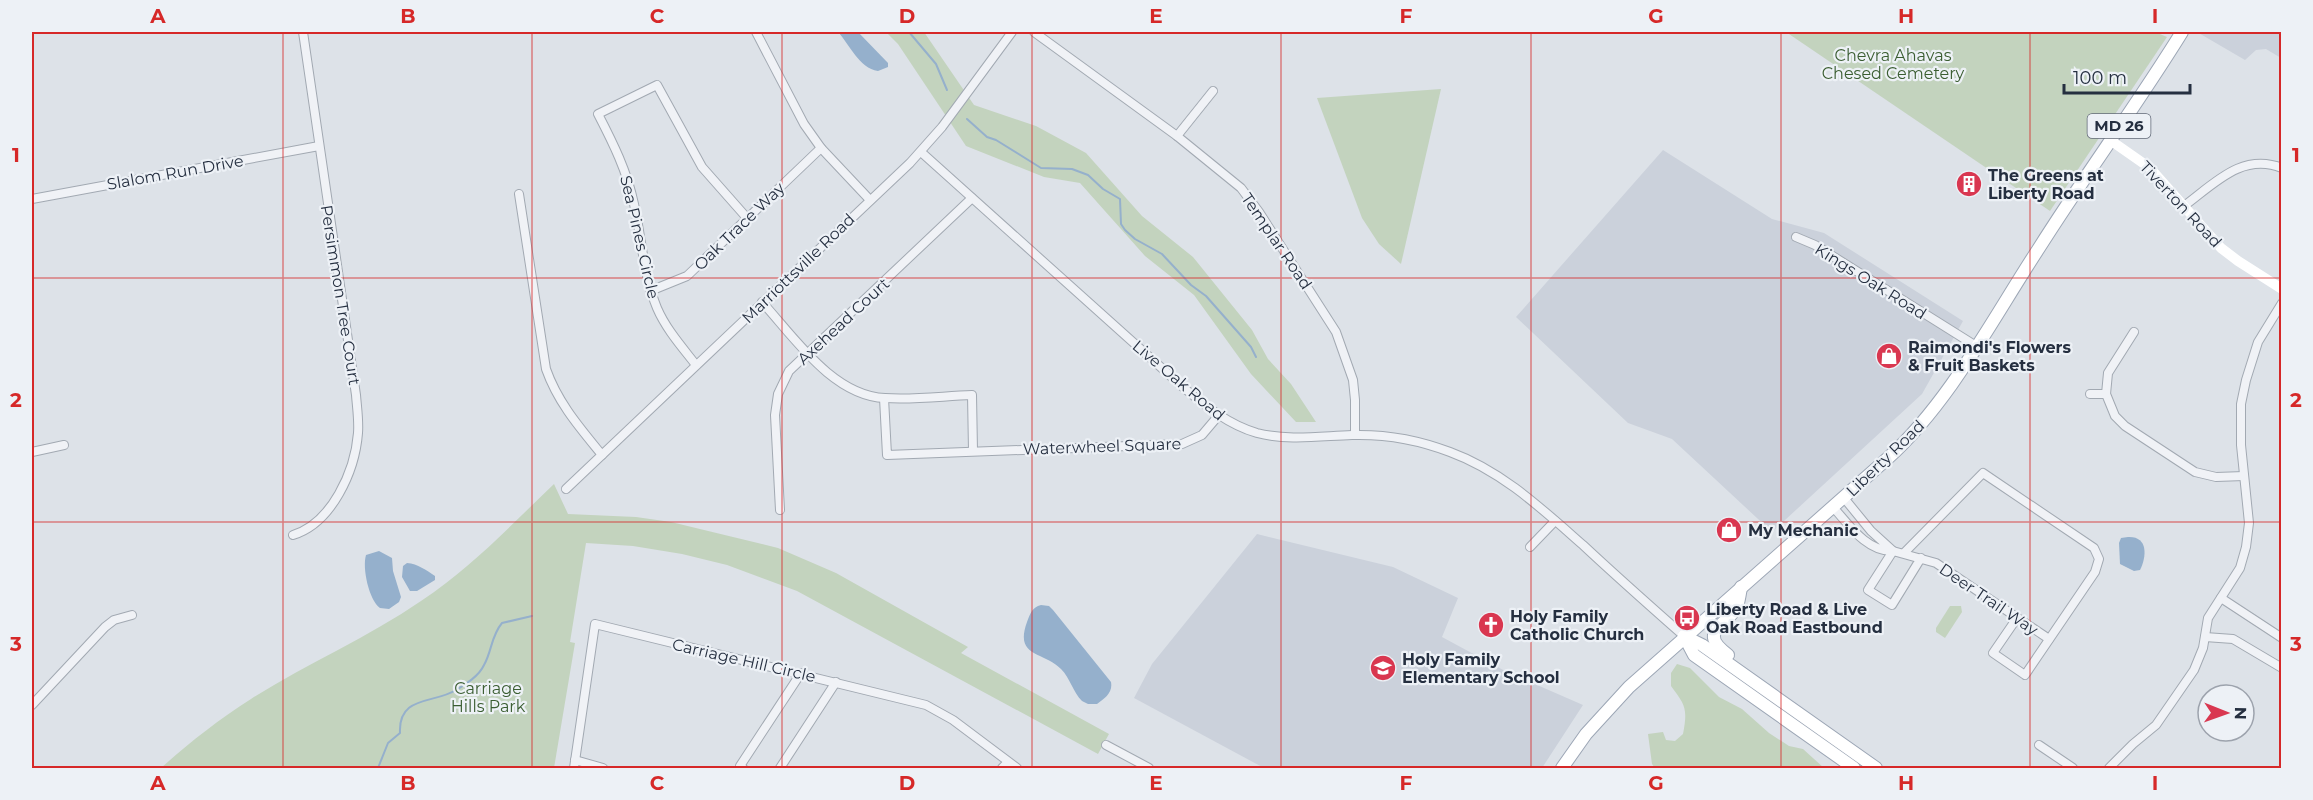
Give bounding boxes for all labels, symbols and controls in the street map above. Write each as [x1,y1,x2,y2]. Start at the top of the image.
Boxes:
text: A [149,4,166,28]
text: B [400,4,416,28]
text: C [650,4,665,28]
text: D [899,4,915,28]
text: E [1149,4,1163,28]
text: F [1400,4,1413,28]
text: G [1648,4,1664,28]
text: H [1898,4,1914,28]
text: I [2152,4,2158,28]
park label: Chevra Ahavas Chesed Cemetery [1822,46,1965,83]
scale bar [2064,57,2190,95]
text: 100 m [2073,67,2127,89]
road number: MD 26 [2088,114,2150,138]
text: 1 [12,143,20,167]
text: 1 [2292,143,2300,167]
street label: Slalom Run Drive [105,151,245,194]
street label: Tiverton Road [2136,157,2226,252]
place label: The Greens at Liberty Road [1988,166,2104,203]
building icon: The Greens at Liberty Road [1954,169,1984,199]
street label: Sea Pines Circle [616,174,663,301]
street label: Oak Trace Way [690,178,789,274]
street label: Templar Road [1237,190,1316,293]
street label: Persimmon Tree Court [317,204,364,387]
street label: Marriottsville Road [738,210,859,327]
street label: Kings Oak Road [1811,239,1930,323]
street label: Axehead Court [794,274,894,369]
street label: Live Oak Road [1129,336,1229,424]
place label: Raimondi's Flowers & Fruit Baskets [1908,338,2071,375]
shop icon: Raimondi's Flowers & Fruit Baskets [1874,341,1904,371]
text: 2 [10,388,22,412]
text: 2 [2290,388,2302,412]
street label: Liberty Road [1842,416,1928,500]
street label: Waterwheel Square [1023,434,1181,459]
shop icon: My Mechanic [1714,515,1744,545]
place label: My Mechanic [1748,521,1859,540]
street label: Deer Trail Way [1936,559,2042,640]
place label: Liberty Road & Live Oak Road Eastbound [1706,600,1883,637]
bus stop icon: Liberty Road & Live Oak Road Eastbound [1672,603,1702,633]
place label: Holy Family Catholic Church [1510,607,1644,644]
church icon: Holy Family Catholic Church [1476,610,1506,640]
text: 3 [9,632,22,656]
text: 3 [2289,632,2302,656]
street label: Carriage Hill Circle [670,635,817,686]
place label: Holy Family Elementary School [1402,650,1560,687]
school or university icon: Holy Family Elementary School [1368,653,1398,683]
park label: Carriage Hills Park [451,679,526,716]
north arrow [2196,683,2256,743]
text: N [2231,707,2250,720]
text: A [149,771,166,795]
text: B [400,771,416,795]
text: C [650,771,665,795]
text: D [899,771,915,795]
text: E [1149,771,1163,795]
text: F [1400,771,1413,795]
text: G [1648,771,1664,795]
text: H [1898,771,1914,795]
text: I [2152,771,2158,795]

